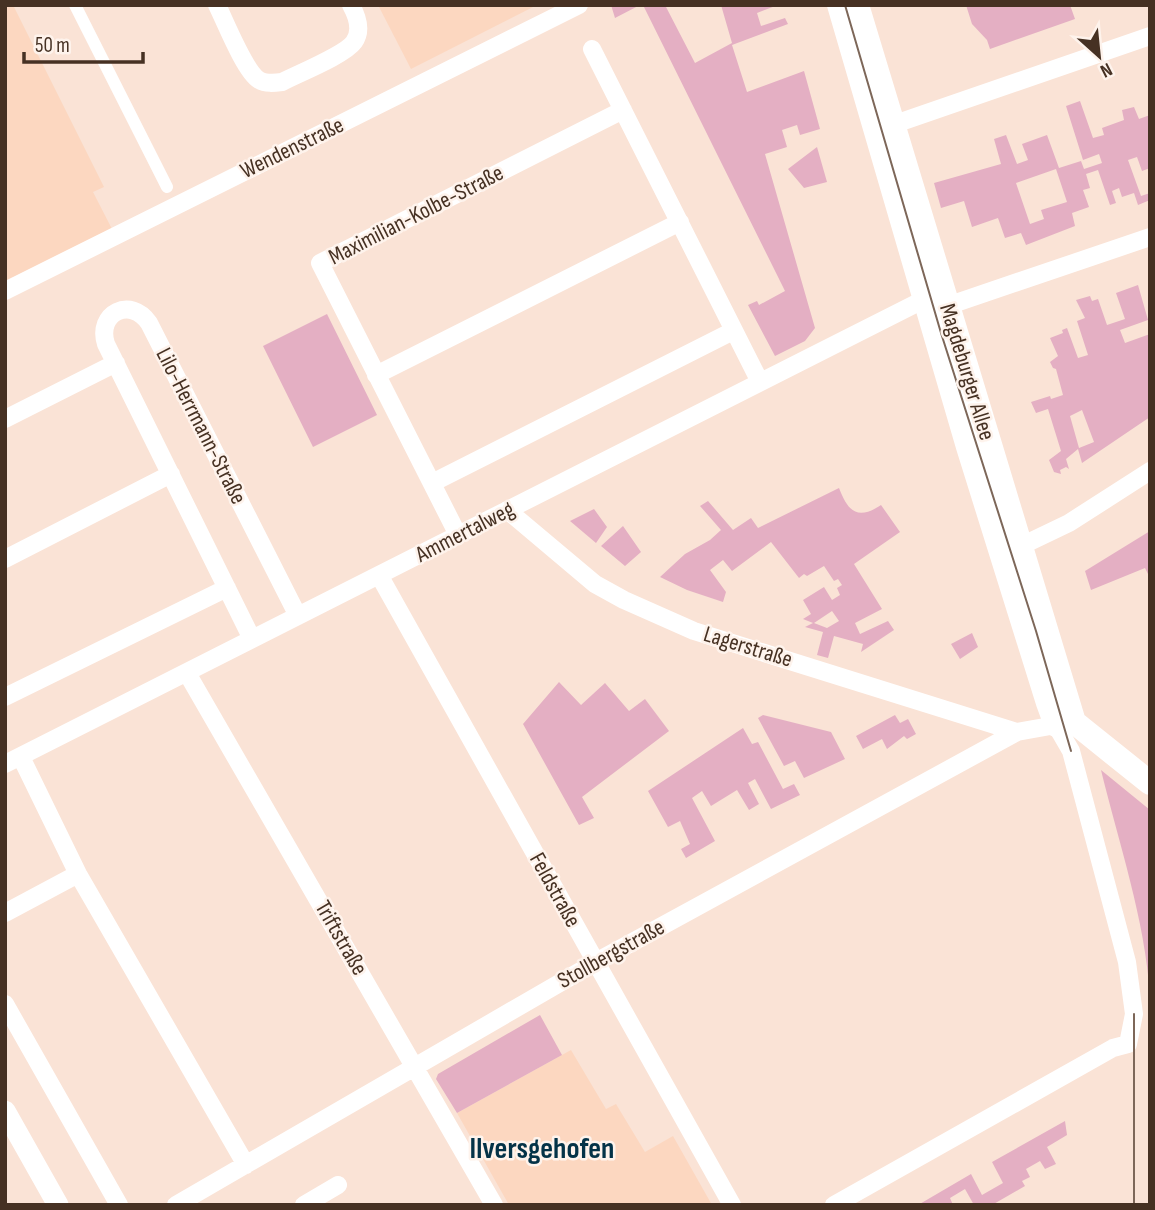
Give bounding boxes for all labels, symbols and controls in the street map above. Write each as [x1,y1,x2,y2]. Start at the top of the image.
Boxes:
scale bar [24,21,144,65]
north arrow [1064,21,1134,91]
text: 50 m [35,33,70,58]
text: N [1096,57,1116,82]
street label: Wendenstraße [236,111,348,185]
street label: Maximilian-Kolbe-Straße [324,159,508,271]
street label: Magdeburger Allee [933,300,1001,444]
street label: Lilo-Herrmann-Straße [150,343,252,509]
street label: Ammertalweg [410,495,519,569]
street label: Lagerstraße [700,620,796,674]
street label: Feldstraße [523,848,587,932]
street label: Triftstraße [309,896,373,980]
street label: Stollbergstraße [553,913,669,995]
district label: Ilversgehofen [470,1131,614,1167]

